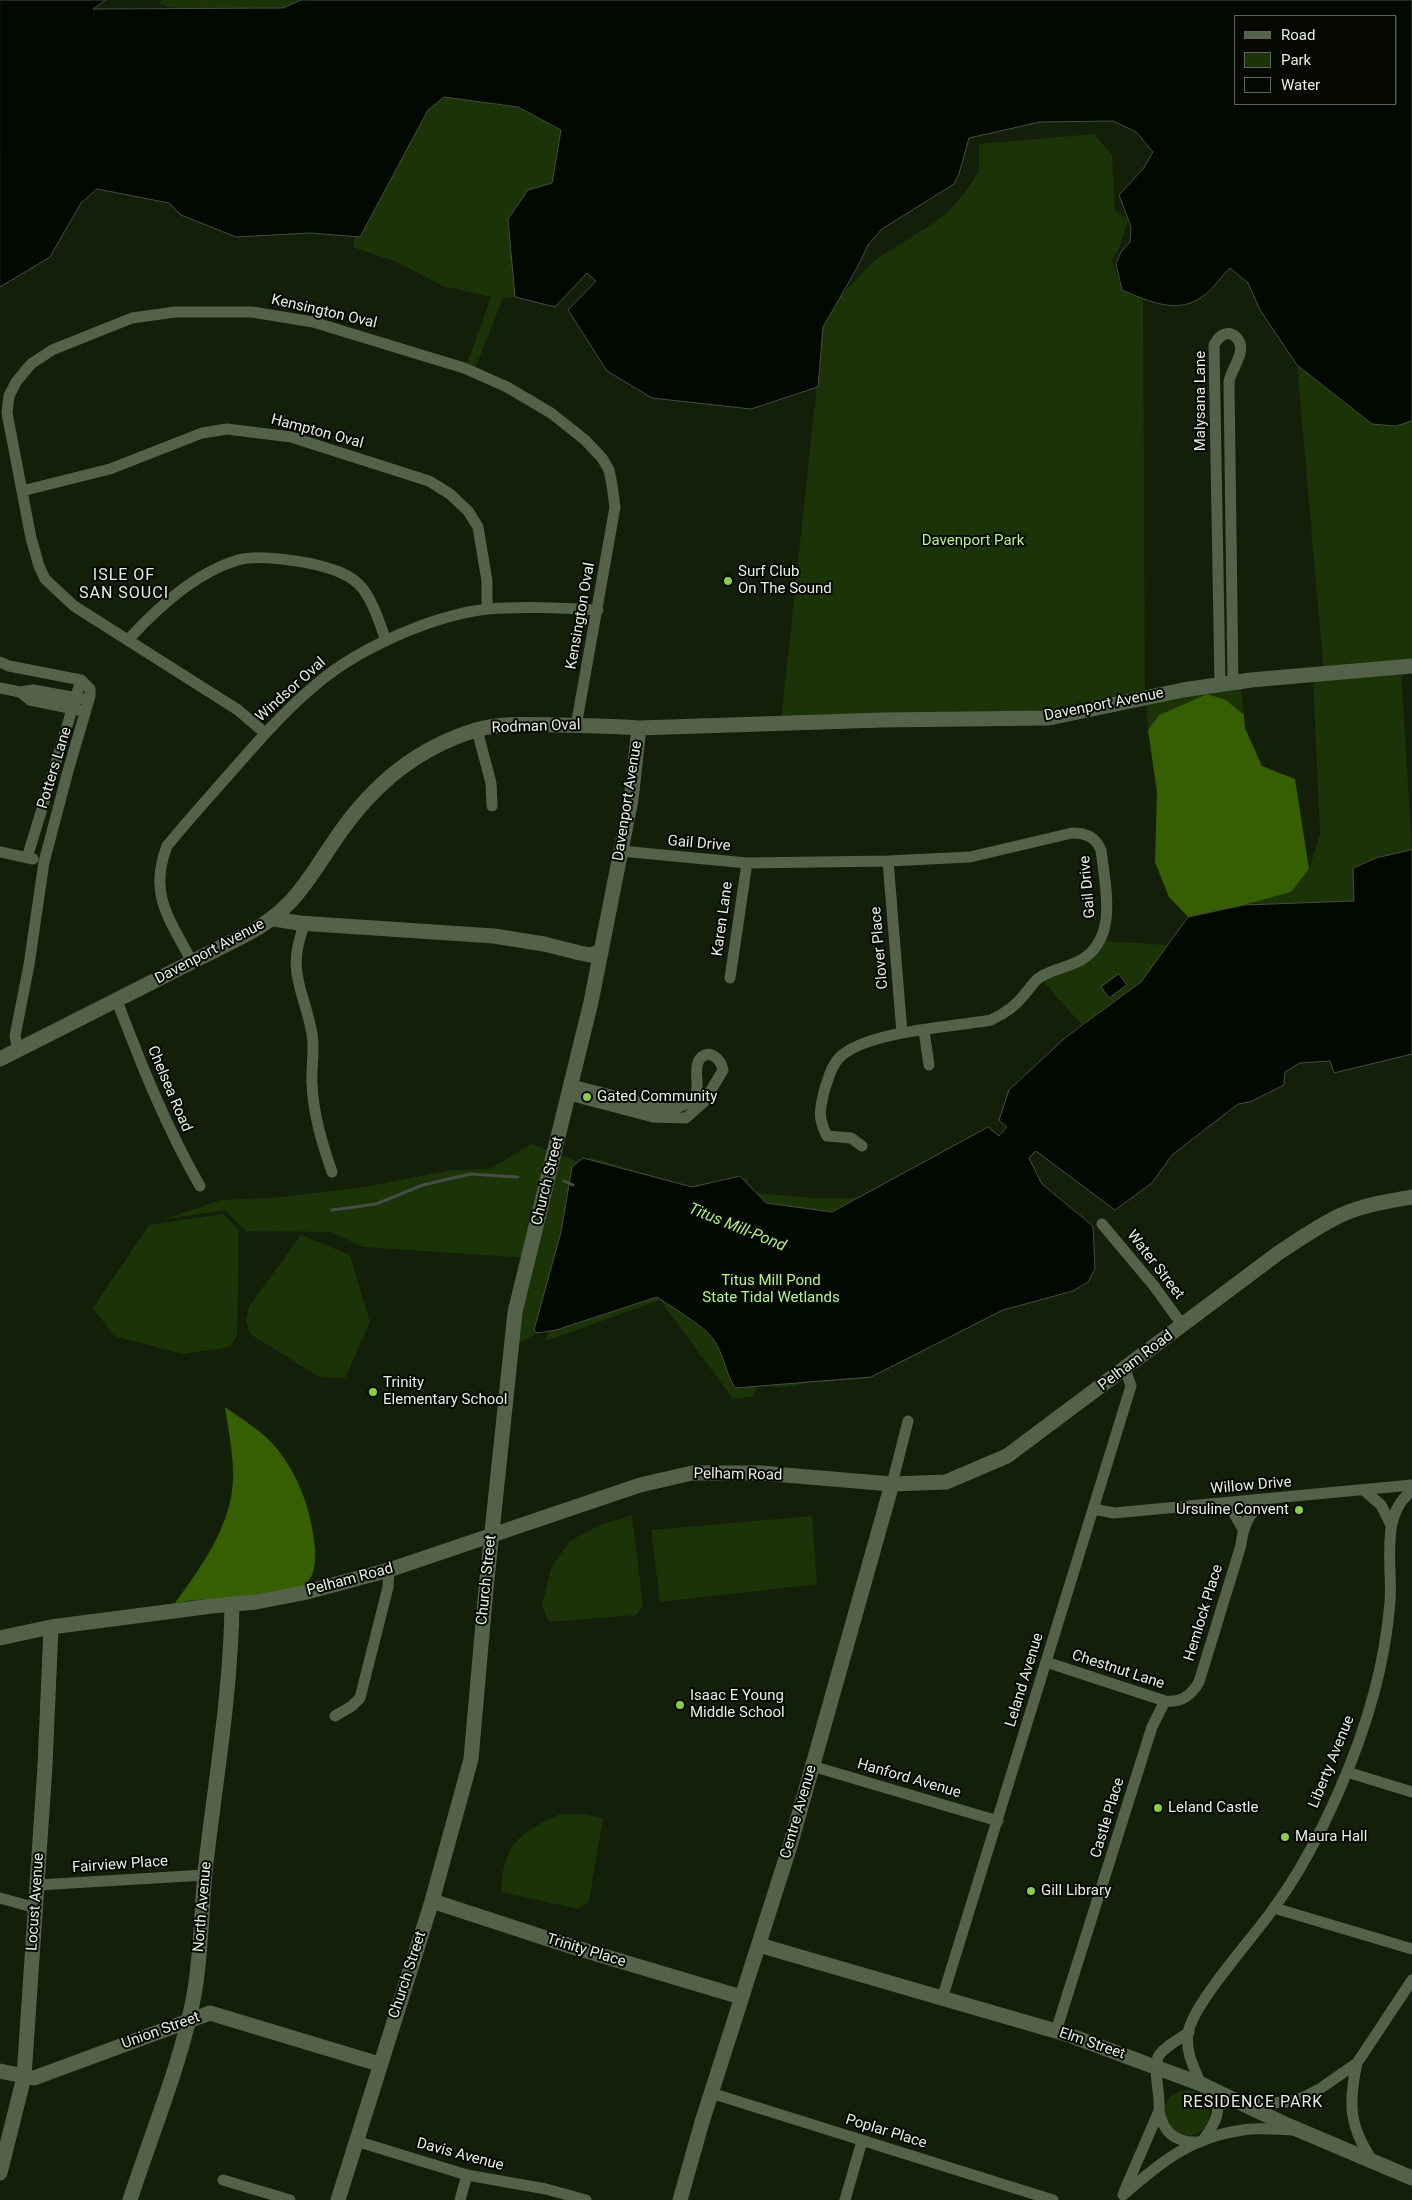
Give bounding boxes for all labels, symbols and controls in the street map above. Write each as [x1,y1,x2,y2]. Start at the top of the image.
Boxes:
legend [1234,15,1397,105]
text: Road [1281,26,1315,44]
text: Park [1281,51,1311,69]
text: Water [1281,76,1320,94]
street label: Kensington Oval [269,291,379,333]
street label: Malysana Lane [1192,351,1210,451]
street label: Hampton Oval [269,411,365,453]
park label: Davenport Park [922,532,1024,550]
street label: Kensington Oval [563,561,599,671]
place label: Surf Club On The Sound [738,563,832,598]
district label: ISLE OF SAN SOUCI [78,566,170,604]
marker: Surf Club On The Sound [722,575,734,587]
street label: Windsor Oval [252,654,330,726]
street label: Davenport Avenue [1043,685,1165,725]
street label: Rodman Oval [491,716,581,738]
street label: Potters Lane [34,725,76,811]
street label: Davenport Avenue [610,740,646,862]
street label: Gail Drive [667,832,731,856]
street label: Gail Drive [1076,855,1100,919]
street label: Karen Lane [709,881,737,957]
street label: Clover Place [867,906,893,990]
street label: Davenport Avenue [152,916,268,988]
street label: Chelsea Road [143,1043,195,1135]
place label: Gated Community [597,1088,717,1106]
marker: Gated Community [581,1091,593,1103]
street label: Church Street [528,1135,568,1227]
water label: Titus Mill-Pond [685,1200,789,1256]
street label: Water Street [1123,1227,1187,1303]
park label: Titus Mill Pond State Tidal Wetlands [702,1272,840,1307]
street label: Pelham Road [1095,1327,1177,1395]
place label: Trinity Elementary School [383,1374,507,1409]
marker: Trinity Elementary School [367,1386,379,1398]
street label: Pelham Road [694,1465,782,1485]
street label: Willow Drive [1210,1473,1292,1499]
place label: Ursuline Convent [1176,1501,1289,1519]
marker: Ursuline Convent [1293,1504,1305,1516]
street label: Church Street [473,1534,501,1626]
street label: Pelham Road [305,1560,395,1600]
street label: Hemlock Place [1181,1562,1227,1664]
street label: Leland Avenue [1002,1631,1048,1729]
street label: Chestnut Lane [1069,1647,1167,1693]
place label: Isaac E Young Middle School [690,1687,785,1722]
marker: Isaac E Young Middle School [674,1699,686,1711]
street label: Liberty Avenue [1305,1713,1359,1811]
street label: Hanford Avenue [855,1756,963,1802]
street label: Centre Avenue [777,1763,821,1861]
street label: Castle Place [1087,1776,1129,1860]
place label: Leland Castle [1168,1799,1258,1817]
marker: Leland Castle [1152,1802,1164,1814]
place label: Maura Hall [1295,1828,1367,1846]
marker: Maura Hall [1279,1831,1291,1843]
street label: Locust Avenue [24,1852,48,1952]
street label: Fairview Place [71,1853,169,1877]
street label: North Avenue [190,1861,216,1953]
place label: Gill Library [1041,1882,1111,1900]
marker: Gill Library [1025,1885,1037,1897]
street label: Church Street [385,1929,431,2021]
street label: Trinity Place [544,1930,628,1972]
street label: Union Street [119,2009,203,2053]
street label: Elm Street [1057,2024,1127,2064]
district label: RESIDENCE PARK [1181,2093,1325,2113]
street label: Poplar Place [843,2111,929,2153]
street label: Davis Avenue [415,2135,505,2175]

